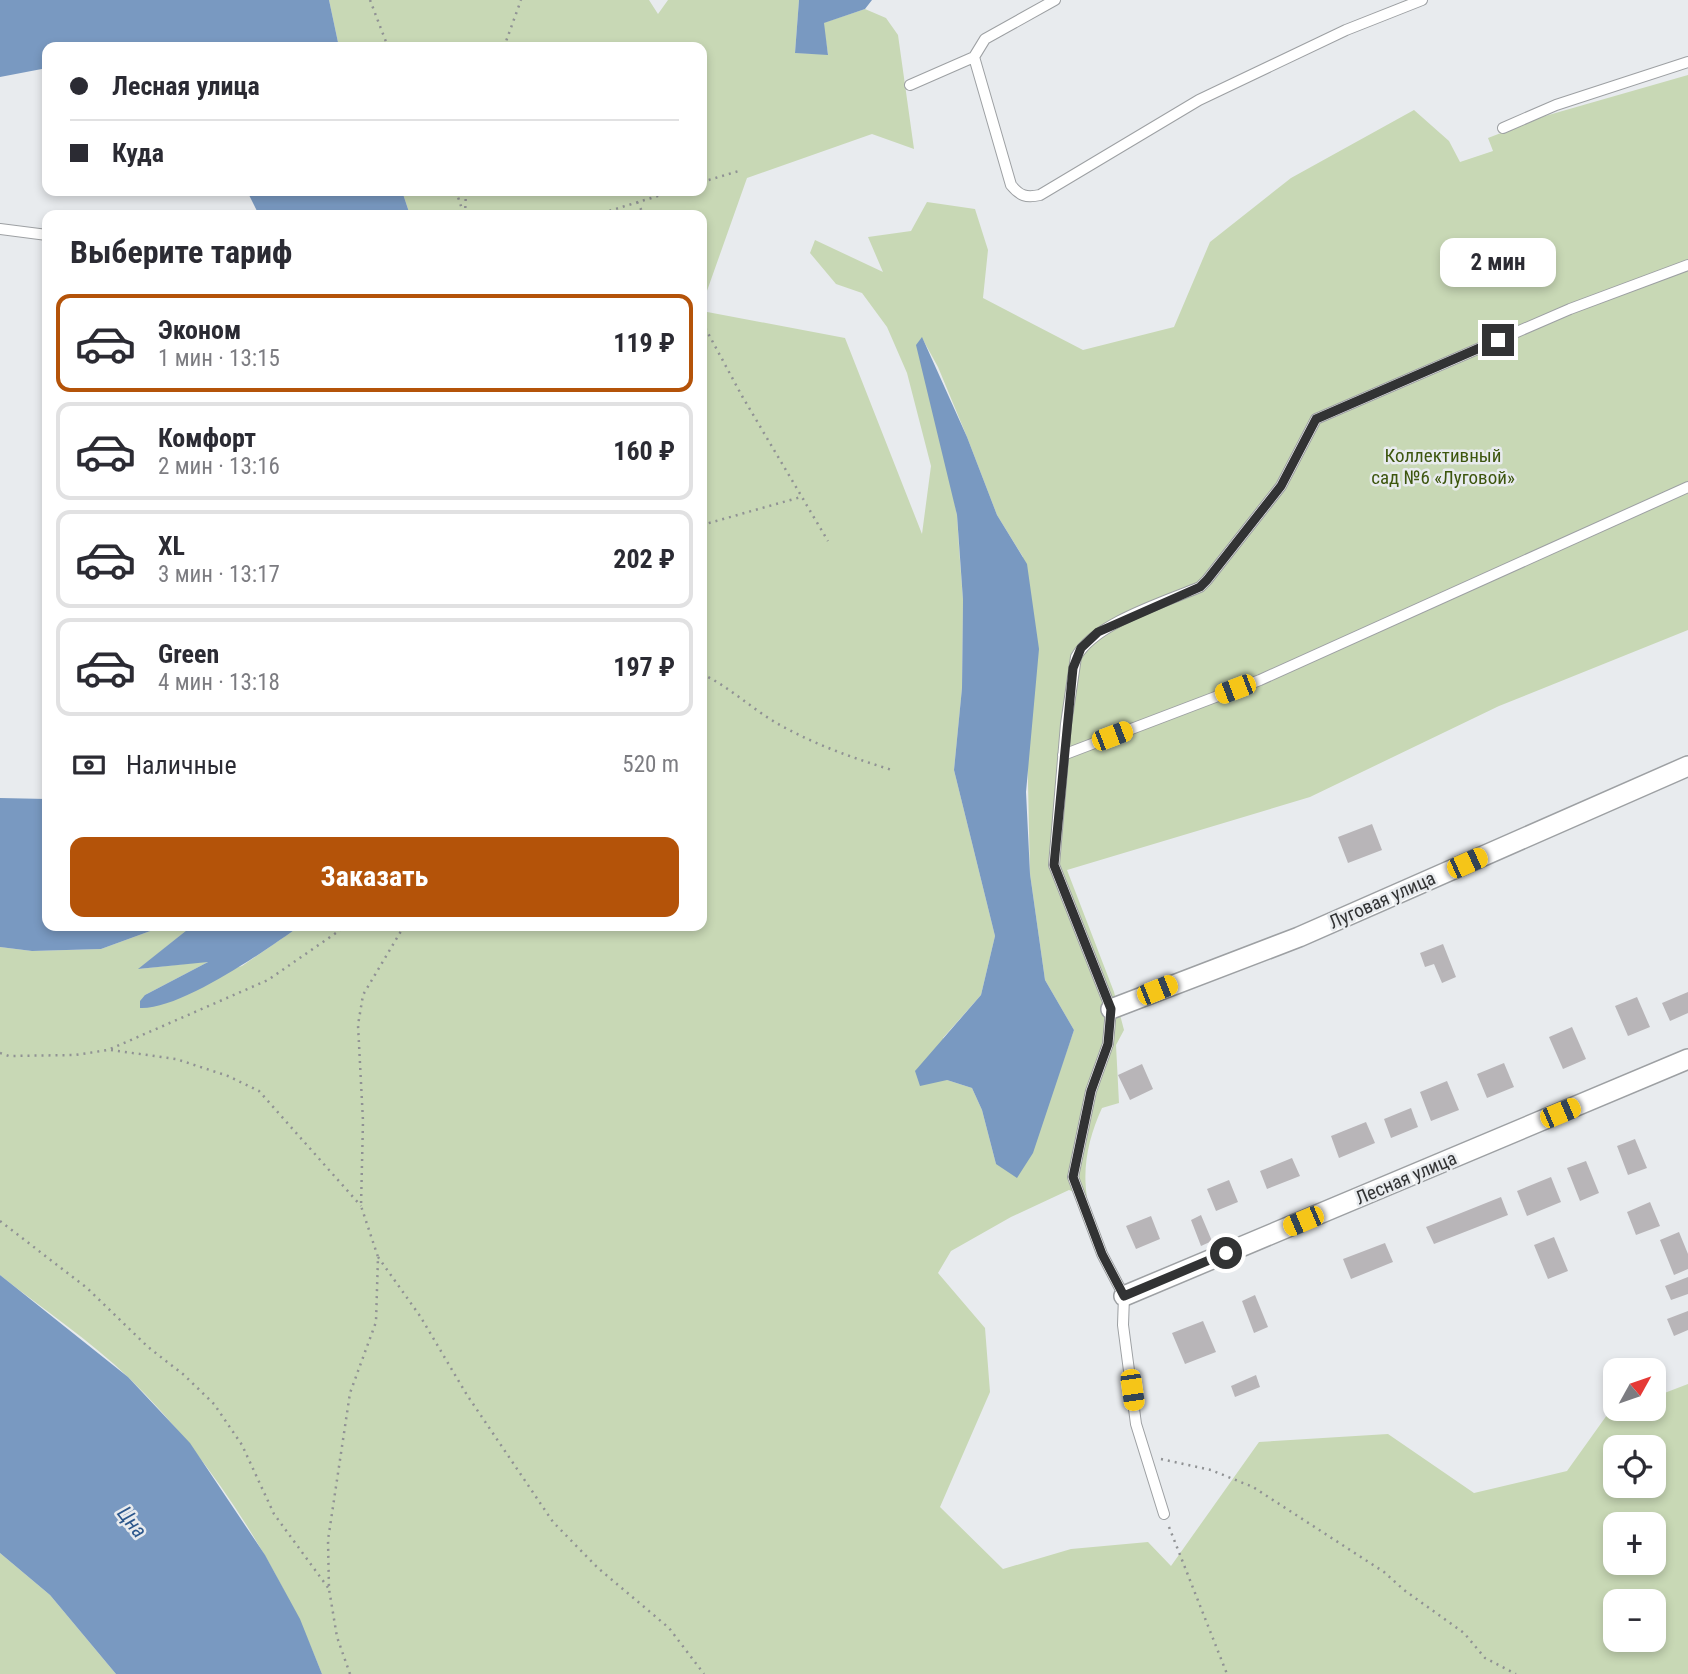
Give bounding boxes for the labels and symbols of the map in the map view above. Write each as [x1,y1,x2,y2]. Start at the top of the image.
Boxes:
callout: 2 мин [1440,238,1556,288]
route end [1482,324,1514,356]
park label: Коллективный сад №6 «Луговой» [1371,444,1515,489]
car [1212,672,1259,706]
car [1089,719,1136,753]
car [1444,845,1491,881]
street label: Луговая улица [1325,866,1439,934]
car [1134,972,1181,1008]
car [1537,1095,1584,1131]
street label: Лесная улица [1352,1146,1460,1210]
car [1280,1203,1327,1239]
route start [1210,1237,1242,1269]
north arrow [1603,1358,1666,1421]
car [1119,1368,1146,1412]
water label: Цна [112,1502,152,1542]

